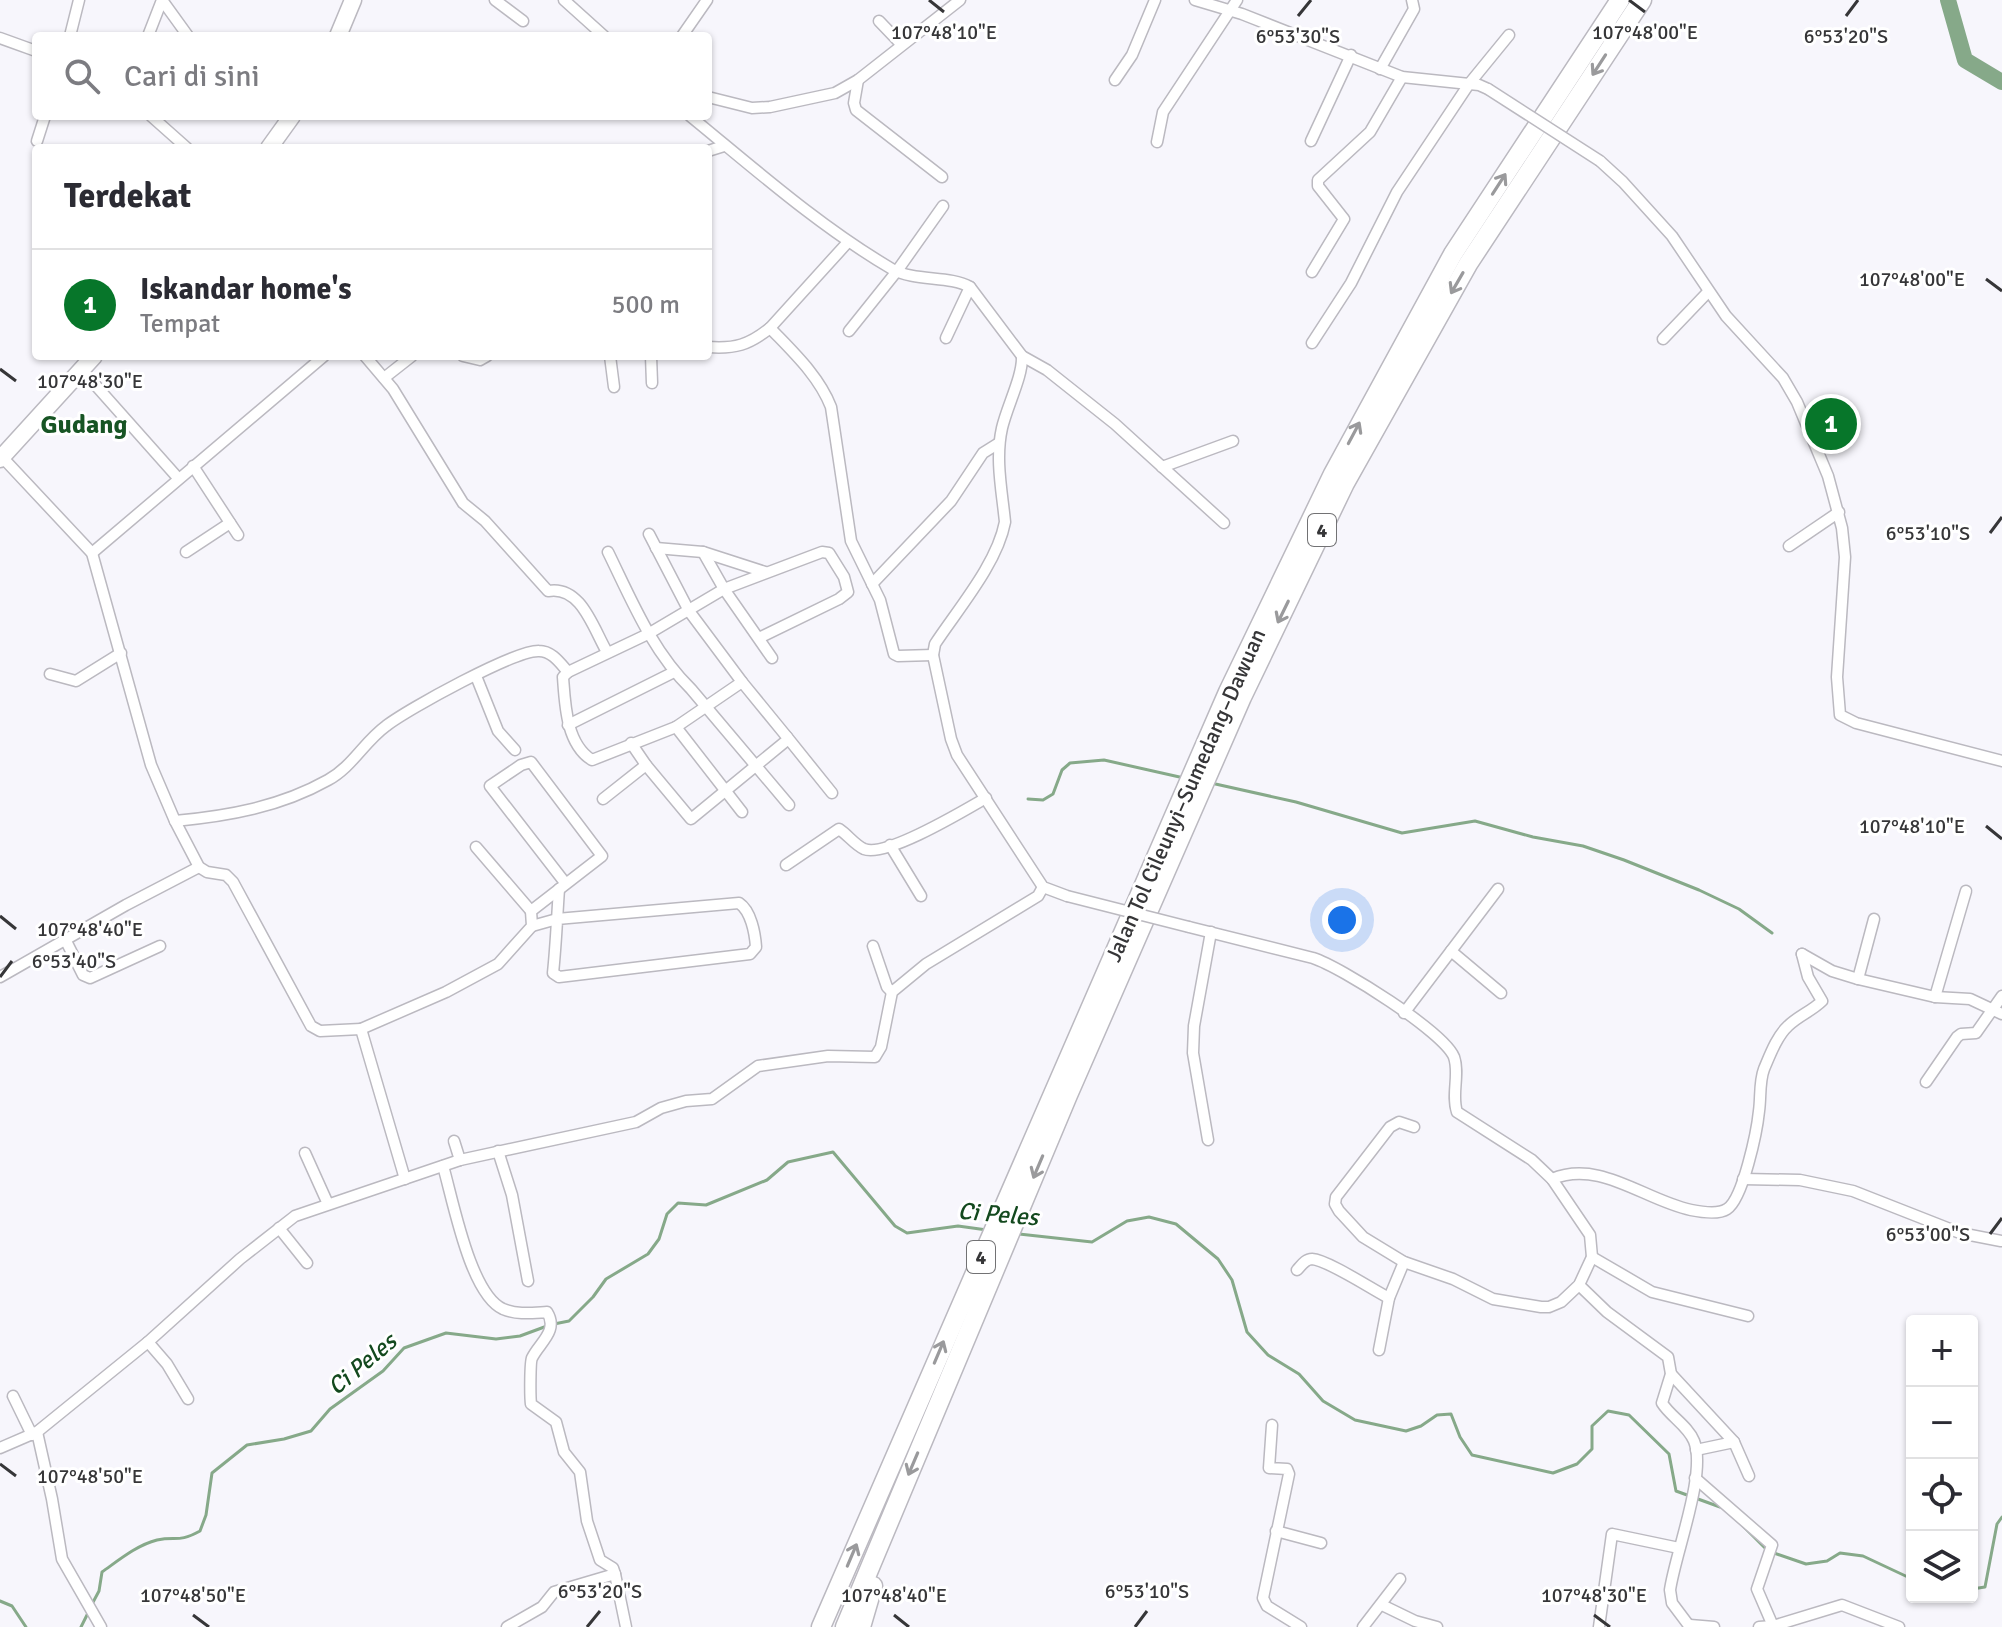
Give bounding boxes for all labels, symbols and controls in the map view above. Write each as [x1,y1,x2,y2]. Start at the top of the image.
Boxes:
text: 107°48'10"E [891,20,997,45]
text: 107°48'00"E [1592,20,1698,45]
text: 6°53'30"S [1256,24,1340,49]
text: 6°53'20"S [1804,24,1888,49]
search box [32,32,712,120]
one-way arrow [1591,53,1607,76]
icon: search [60,54,104,98]
text: Cari di sini [124,58,260,95]
one-way arrow [1491,174,1507,196]
text: Terdekat [64,175,191,217]
text: 107°48'00"E [1859,267,1965,292]
text: Iskandar home's [140,271,352,308]
one-way arrow [1449,271,1465,294]
text: 1 [83,289,97,321]
text: 500 m [611,289,680,321]
text: Tempat [140,308,220,340]
text: 107°48'30"E [37,369,143,394]
pin: 1 [1805,394,1857,454]
district label: Gudang [41,409,127,441]
one-way arrow [1347,422,1363,446]
road number: 4 [1308,514,1336,546]
text: 6°53'10"S [1886,521,1970,546]
one-way arrow [1275,599,1290,623]
street label: Jalan Tol Cileunyi–Sumedang–Dawuan [1100,624,1271,966]
text: 107°48'10"E [1859,814,1965,839]
your location [1322,900,1362,940]
text: 107°48'40"E [37,917,143,942]
text: 6°53'40"S [32,949,116,974]
one-way arrow [1029,1154,1044,1178]
water label: Ci Peles [957,1196,1042,1233]
text: 6°53'00"S [1886,1222,1970,1247]
road number: 4 [967,1241,995,1273]
map controls [1906,1315,1978,1603]
button: + [1906,1315,1978,1387]
water label: Ci Peles [322,1325,404,1401]
one-way arrow [933,1340,948,1365]
button: − [1906,1387,1978,1459]
one-way arrow [905,1451,920,1476]
button: locate [1906,1459,1978,1531]
text: 107°48'50"E [37,1464,143,1489]
button: layers [1906,1531,1978,1603]
one-way arrow [845,1544,860,1568]
text: 6°53'20"S [558,1579,642,1604]
text: 6°53'10"S [1105,1579,1189,1604]
text: 107°48'50"E [140,1583,246,1608]
text: 107°48'40"E [841,1583,947,1608]
text: 107°48'30"E [1541,1583,1647,1608]

